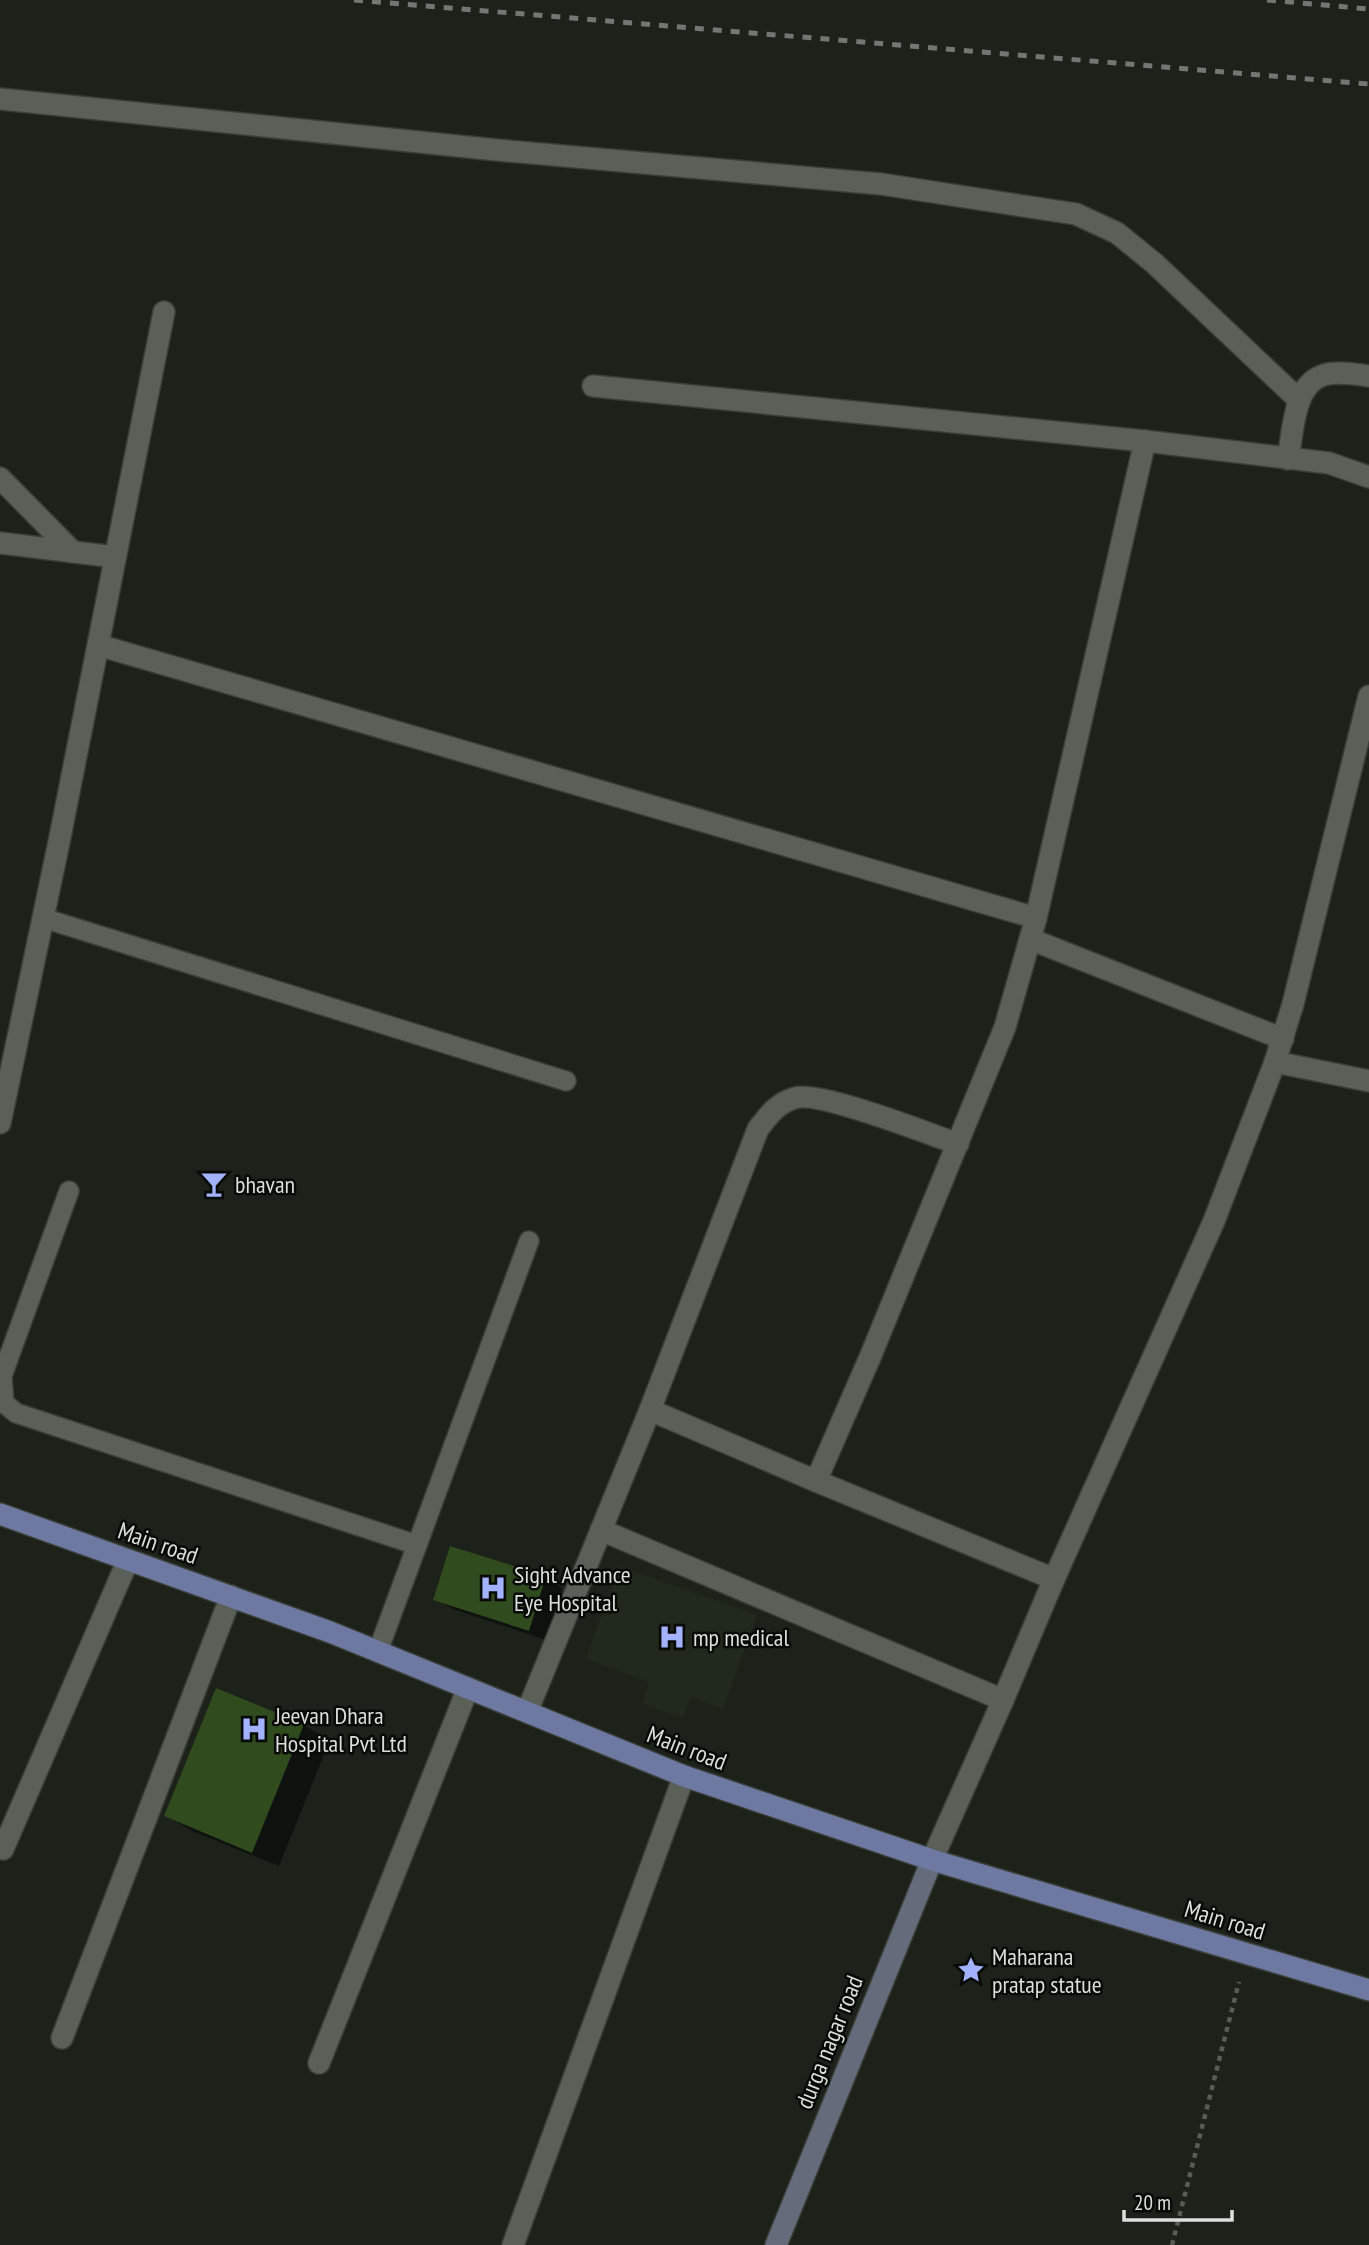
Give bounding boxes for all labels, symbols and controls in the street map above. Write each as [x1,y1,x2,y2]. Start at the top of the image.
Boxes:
bar icon: bhavan [199,1169,229,1199]
place label: bhavan [235,1169,295,1200]
street label: Main road [114,1515,202,1571]
place label: Sight Advance Eye Hospital [514,1559,631,1618]
hospital icon: Sight Advance Eye Hospital [478,1573,508,1603]
hospital icon: mp medical [657,1622,687,1652]
place label: mp medical [693,1622,789,1653]
place label: Jeevan Dhara Hospital Pvt Ltd [274,1700,407,1759]
hospital icon: Jeevan Dhara Hospital Pvt Ltd [239,1714,269,1744]
street label: Main road [643,1719,731,1777]
street label: Main road [1181,1893,1269,1947]
place label: Maharana pratap statue [992,1941,1102,2000]
place icon: Maharana pratap statue [956,1955,986,1985]
street label: durga nagar road [788,1971,870,2113]
scale bar [1124,2178,1232,2222]
text: 20 m [1134,2189,1171,2216]

